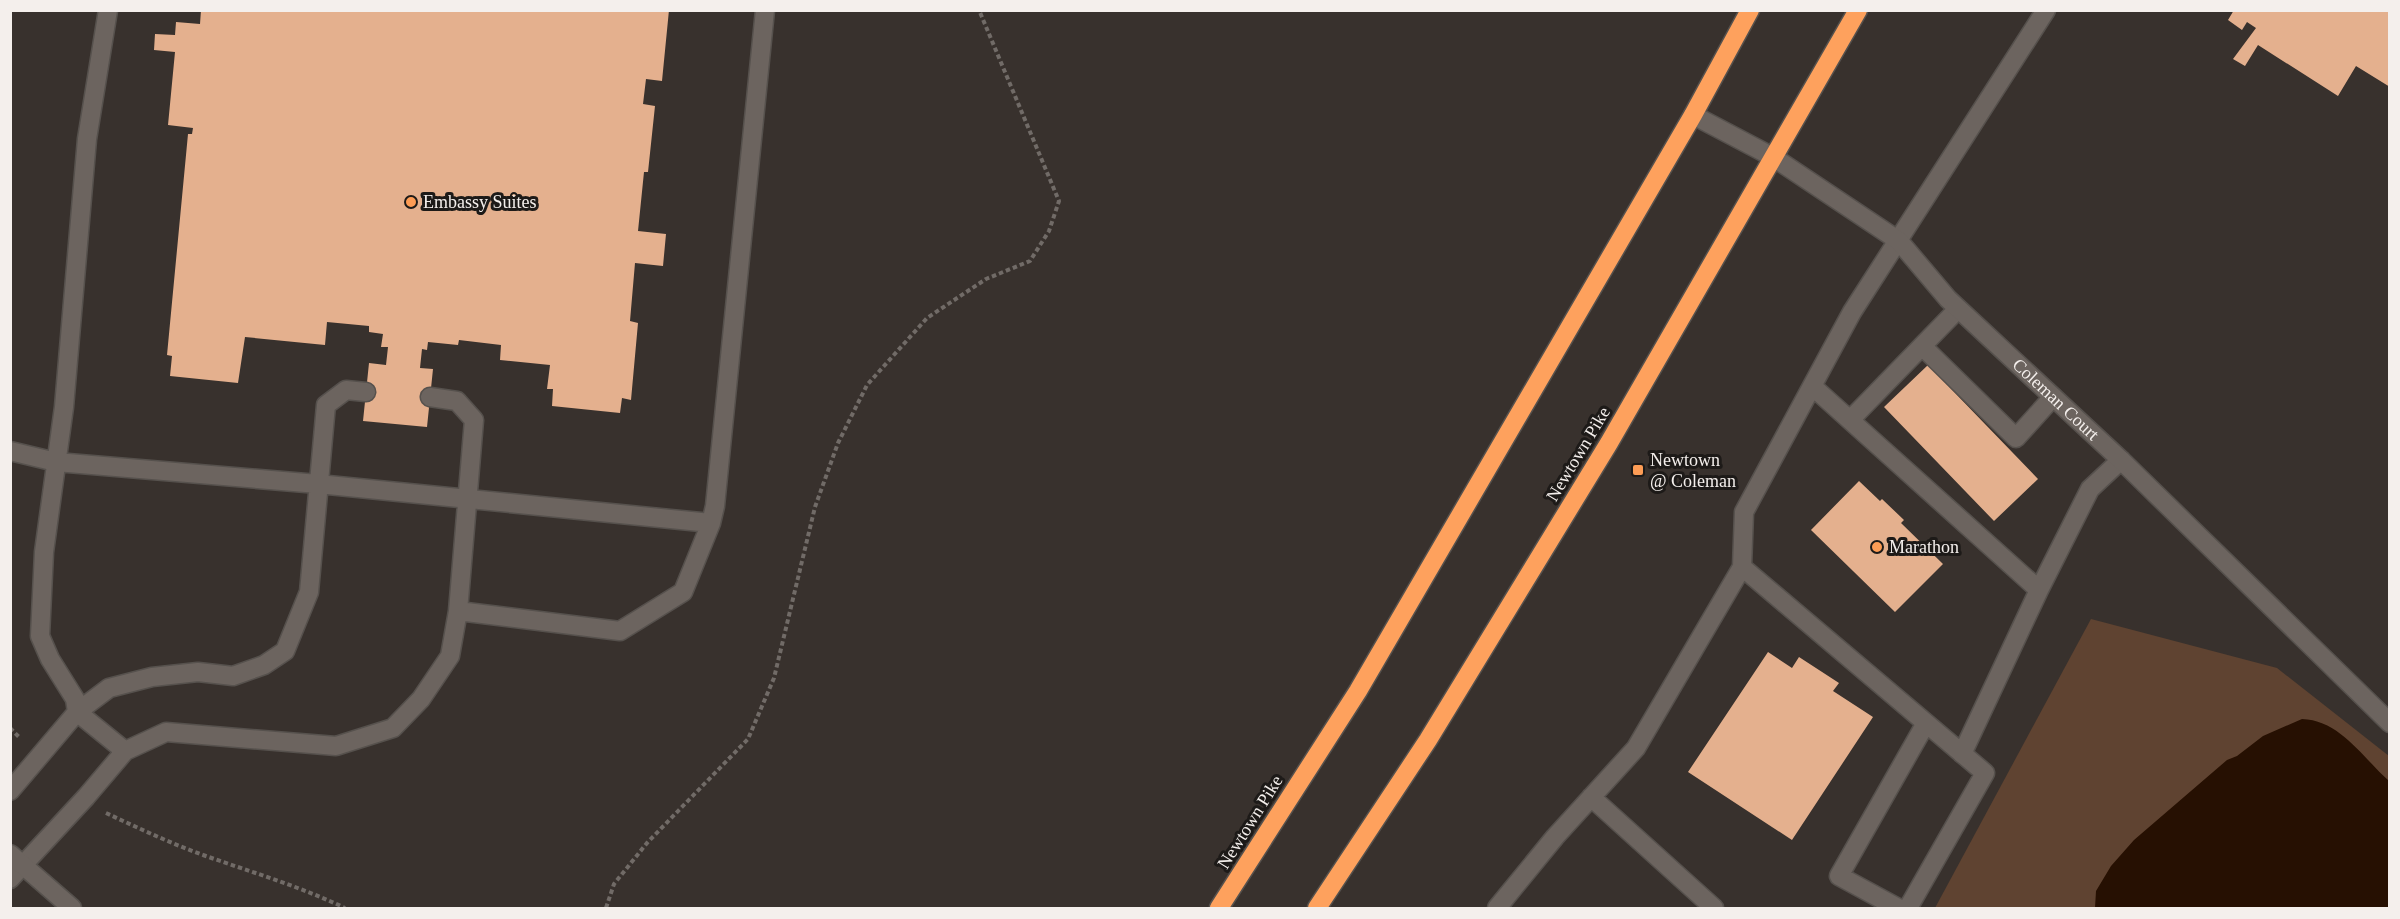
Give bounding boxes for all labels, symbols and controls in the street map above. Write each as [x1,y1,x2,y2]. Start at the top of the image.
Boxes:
place label: Embassy Suites [423,192,537,212]
marker: Embassy Suites [404,195,418,209]
street label: Coleman Court [2009,354,2103,444]
street label: Newtown Pike [1542,403,1614,505]
place label: Newtown @ Coleman [1650,450,1736,491]
marker: Newtown @ Coleman [1631,463,1645,477]
place label: Marathon [1889,537,1959,557]
marker: Marathon [1870,540,1884,554]
street label: Newtown Pike [1213,772,1287,872]

